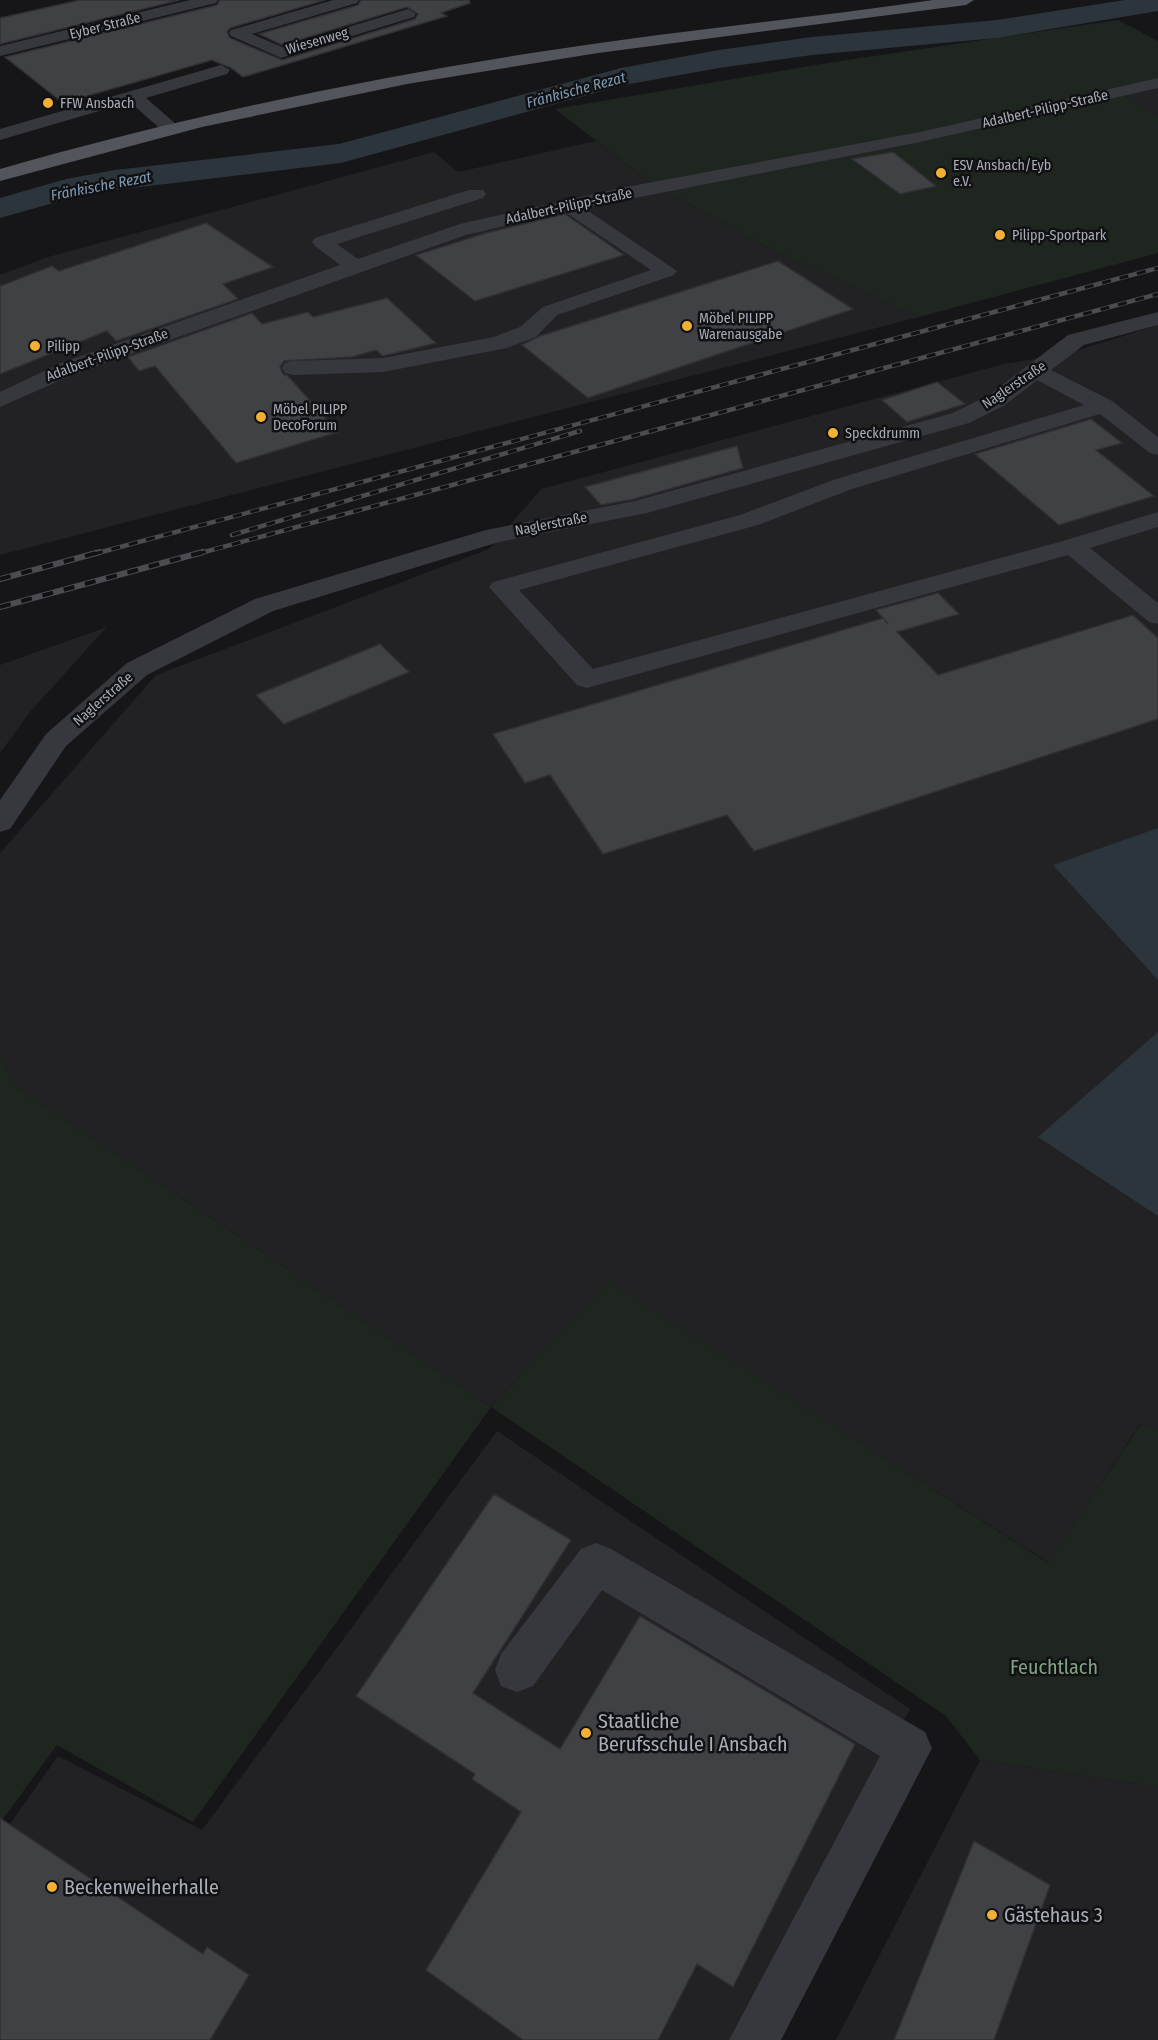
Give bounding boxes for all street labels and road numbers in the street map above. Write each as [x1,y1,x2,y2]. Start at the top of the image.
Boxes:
street label: Eyber Straße [68,9,142,43]
street label: Wiesenweg [284,24,350,58]
street label: Adalbert-Pilipp-Straße [980,86,1110,132]
street label: Adalbert-Pilipp-Straße [504,184,634,228]
street label: Adalbert-Pilipp-Straße [44,325,170,385]
street label: Naglerstraße [979,357,1049,413]
street label: Naglerstraße [513,509,589,539]
street label: Naglerstraße [70,668,136,729]

